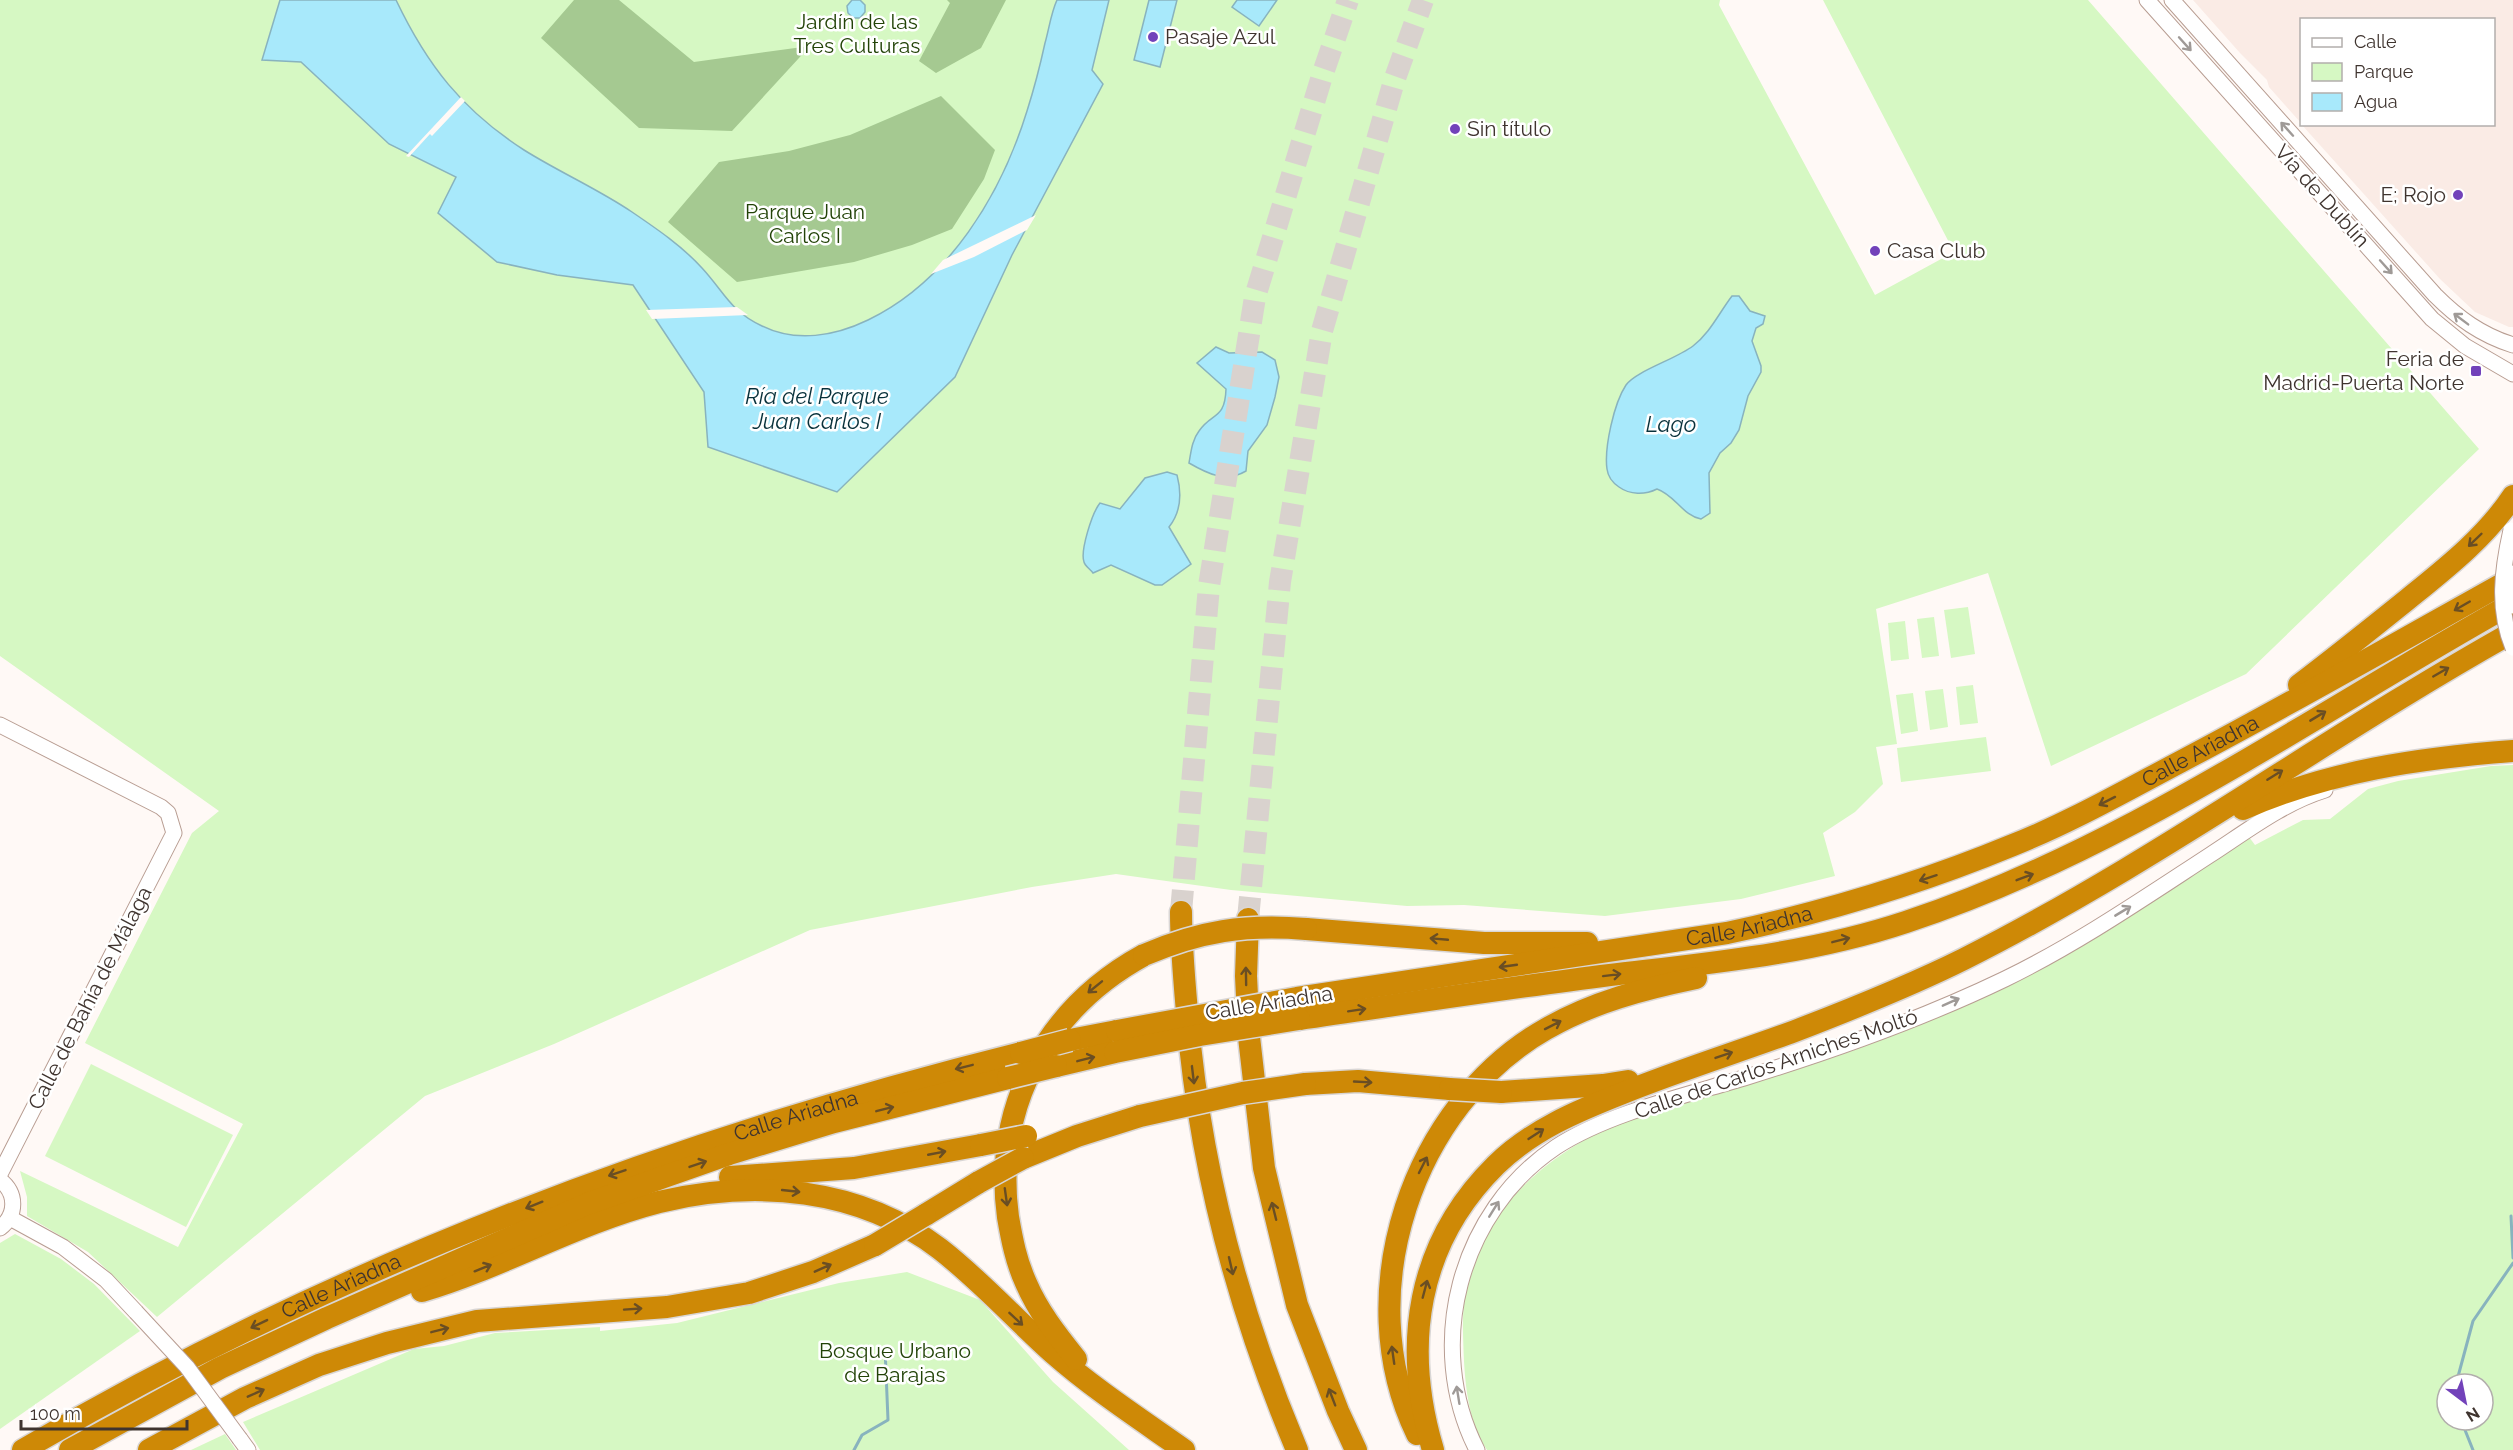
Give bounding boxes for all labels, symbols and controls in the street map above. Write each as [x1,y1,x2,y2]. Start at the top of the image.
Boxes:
park label: Jardín de las Tres Culturas [794,9,920,58]
legend [2300,18,2495,126]
place label: Pasaje Azul [1165,24,1276,49]
marker: Pasaje Azul [1146,30,1160,44]
text: Calle [2354,31,2397,52]
one-way arrow [2178,36,2192,51]
text: Parque [2354,61,2414,82]
text: Agua [2354,91,2398,112]
place label: Sin título [1467,116,1551,141]
one-way arrow [2280,121,2294,136]
marker: Sin título [1448,122,1462,136]
street label: Vía de Dublín [2270,139,2375,252]
place label: E; Rojo [2380,182,2446,207]
marker: E; Rojo [2451,188,2465,202]
park label: Parque Juan Carlos I [745,199,865,248]
place label: Casa Club [1887,238,1985,263]
marker: Casa Club [1868,244,1882,258]
one-way arrow [2379,259,2393,274]
one-way arrow [2454,312,2470,325]
place label: Feria de Madrid-Puerta Norte [2263,346,2464,395]
marker: Feria de Madrid-Puerta Norte [2469,364,2483,378]
water label: Ría del Parque Juan Carlos I [745,383,889,434]
water label: Lago [1646,411,1696,437]
one-way arrow [2468,533,2483,548]
one-way arrow [2454,601,2471,613]
one-way arrow [2432,666,2449,678]
street label: Calle Ariadna [2137,709,2263,792]
one-way arrow [2309,710,2326,722]
one-way arrow [2267,769,2284,782]
one-way arrow [2098,796,2116,807]
one-way arrow [2015,871,2034,882]
one-way arrow [1919,873,1938,884]
street label: Calle de Bahía de Málaga [22,882,157,1113]
street label: Calle Ariadna [1684,900,1815,951]
one-way arrow [2114,904,2131,916]
one-way arrow [1429,933,1449,944]
one-way arrow [1831,933,1850,945]
one-way arrow [1498,961,1518,972]
one-way arrow [1240,966,1252,986]
one-way arrow [1602,969,1622,980]
street label: Calle Ariadna [1203,980,1334,1025]
one-way arrow [1088,981,1104,994]
one-way arrow [1942,996,1960,1008]
street label: Calle de Carlos Arniches Moltó [1631,1003,1921,1124]
one-way arrow [1346,1005,1366,1016]
one-way arrow [1544,1019,1561,1031]
one-way arrow [1714,1049,1733,1060]
one-way arrow [1076,1053,1095,1065]
one-way arrow [955,1062,974,1073]
one-way arrow [1188,1064,1199,1084]
one-way arrow [1353,1077,1373,1088]
street label: Calle Ariadna [730,1085,861,1146]
one-way arrow [875,1103,894,1115]
one-way arrow [1527,1128,1543,1140]
one-way arrow [927,1147,947,1158]
one-way arrow [1417,1157,1429,1175]
one-way arrow [688,1158,707,1169]
one-way arrow [609,1169,627,1180]
one-way arrow [780,1186,800,1197]
one-way arrow [1000,1187,1011,1206]
one-way arrow [526,1200,544,1211]
one-way arrow [1489,1201,1501,1218]
one-way arrow [1268,1202,1280,1221]
street label: Calle Ariadna [277,1248,405,1324]
one-way arrow [1226,1256,1237,1275]
one-way arrow [473,1262,492,1273]
one-way arrow [813,1262,832,1273]
one-way arrow [1420,1280,1432,1299]
one-way arrow [623,1304,643,1315]
one-way arrow [1008,1311,1023,1325]
one-way arrow [251,1319,269,1330]
one-way arrow [430,1324,449,1336]
park label: Bosque Urbano de Barajas [819,1338,971,1387]
one-way arrow [1388,1346,1399,1365]
north arrow [2435,1372,2495,1432]
one-way arrow [1453,1386,1464,1405]
one-way arrow [246,1387,265,1398]
one-way arrow [1326,1388,1337,1406]
scale bar [21,1393,188,1431]
text: 100 m [30,1403,81,1424]
text: N [2462,1403,2483,1426]

